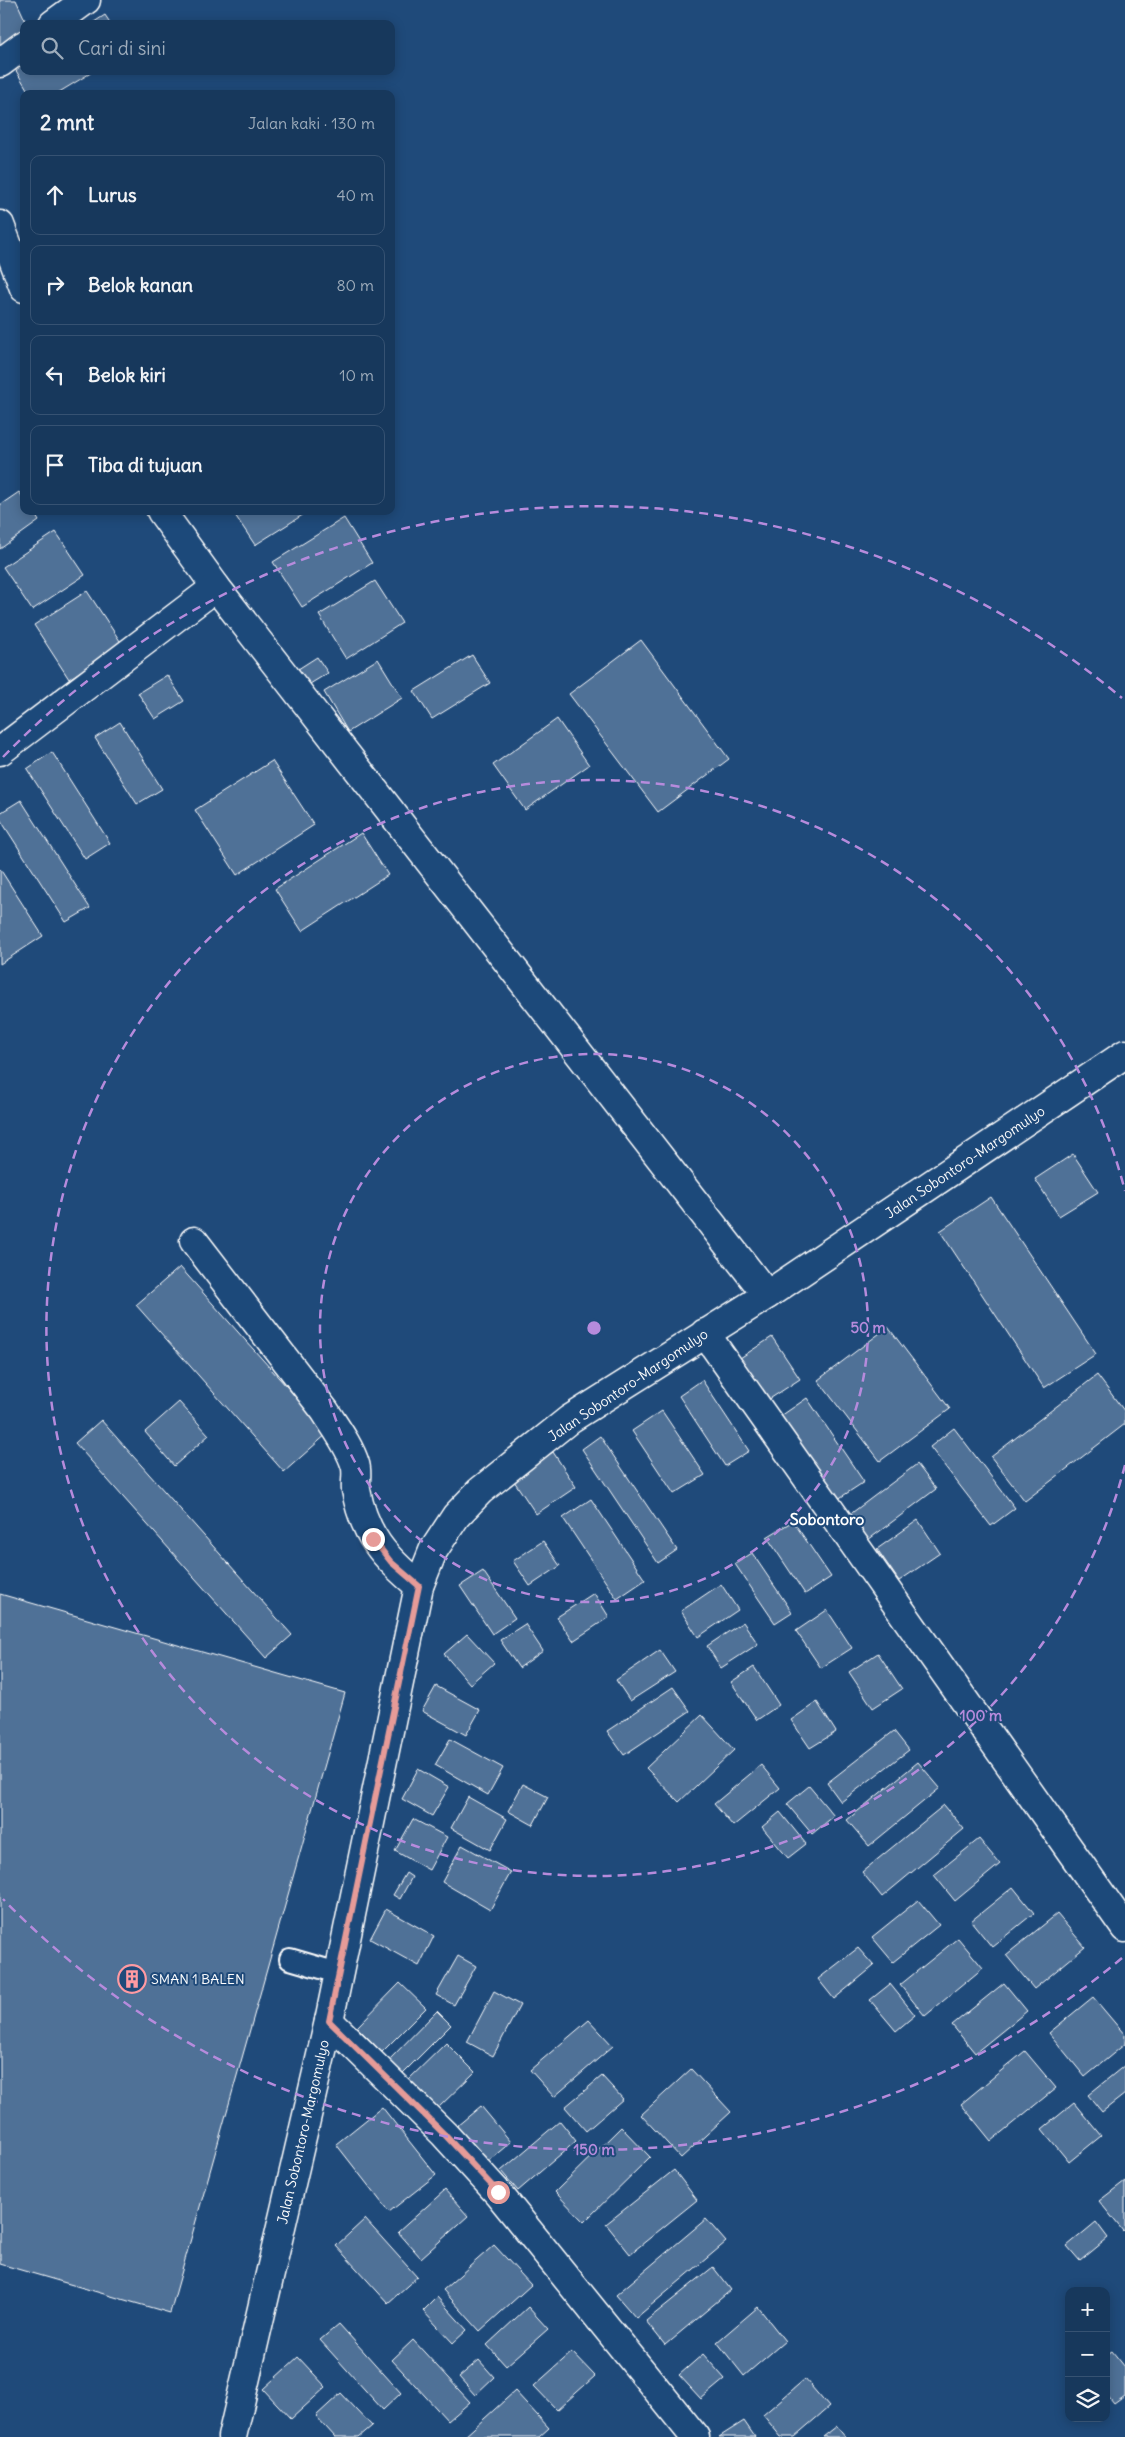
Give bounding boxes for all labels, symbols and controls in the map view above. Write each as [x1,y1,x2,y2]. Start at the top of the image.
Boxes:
search box [20,20,395,75]
icon: search [38,34,66,62]
text: Cari di sini [78,36,166,60]
text: 2 mnt [40,109,94,136]
text: Jalan kaki · 130 m [248,113,375,133]
icon: ahead [41,181,69,209]
text: Lurus [88,183,137,207]
text: 40 m [336,185,374,205]
icon: right [41,271,69,299]
text: Belok kanan [88,273,193,297]
text: 80 m [336,275,374,295]
icon: left [41,361,69,389]
text: Belok kiri [88,363,166,387]
text: 10 m [339,365,374,385]
icon: arrive [41,451,69,479]
text: Tiba di tujuan [88,453,203,477]
street label: Jalan Sobontoro-Margomulyo [882,1102,1048,1222]
text: 50 m [850,1318,886,1337]
centre of rings [585,1319,603,1337]
street label: Jalan Sobontoro-Margomulyo [545,1325,711,1445]
district label: Sobontoro [790,1509,864,1529]
route end [362,1528,385,1551]
text: 100 m [960,1706,1002,1725]
building icon: SMAN 1 BALEN [117,1964,147,1994]
place label: SMAN 1 BALEN [151,1970,245,1988]
street label: Jalan Sobontoro-Margomulyo [273,2038,333,2226]
text: 150 m [573,2140,615,2159]
route start [487,2181,510,2204]
map controls [1065,2287,1110,2422]
button: + [1065,2287,1110,2332]
button: − [1065,2332,1110,2377]
button: layers [1065,2377,1110,2422]

